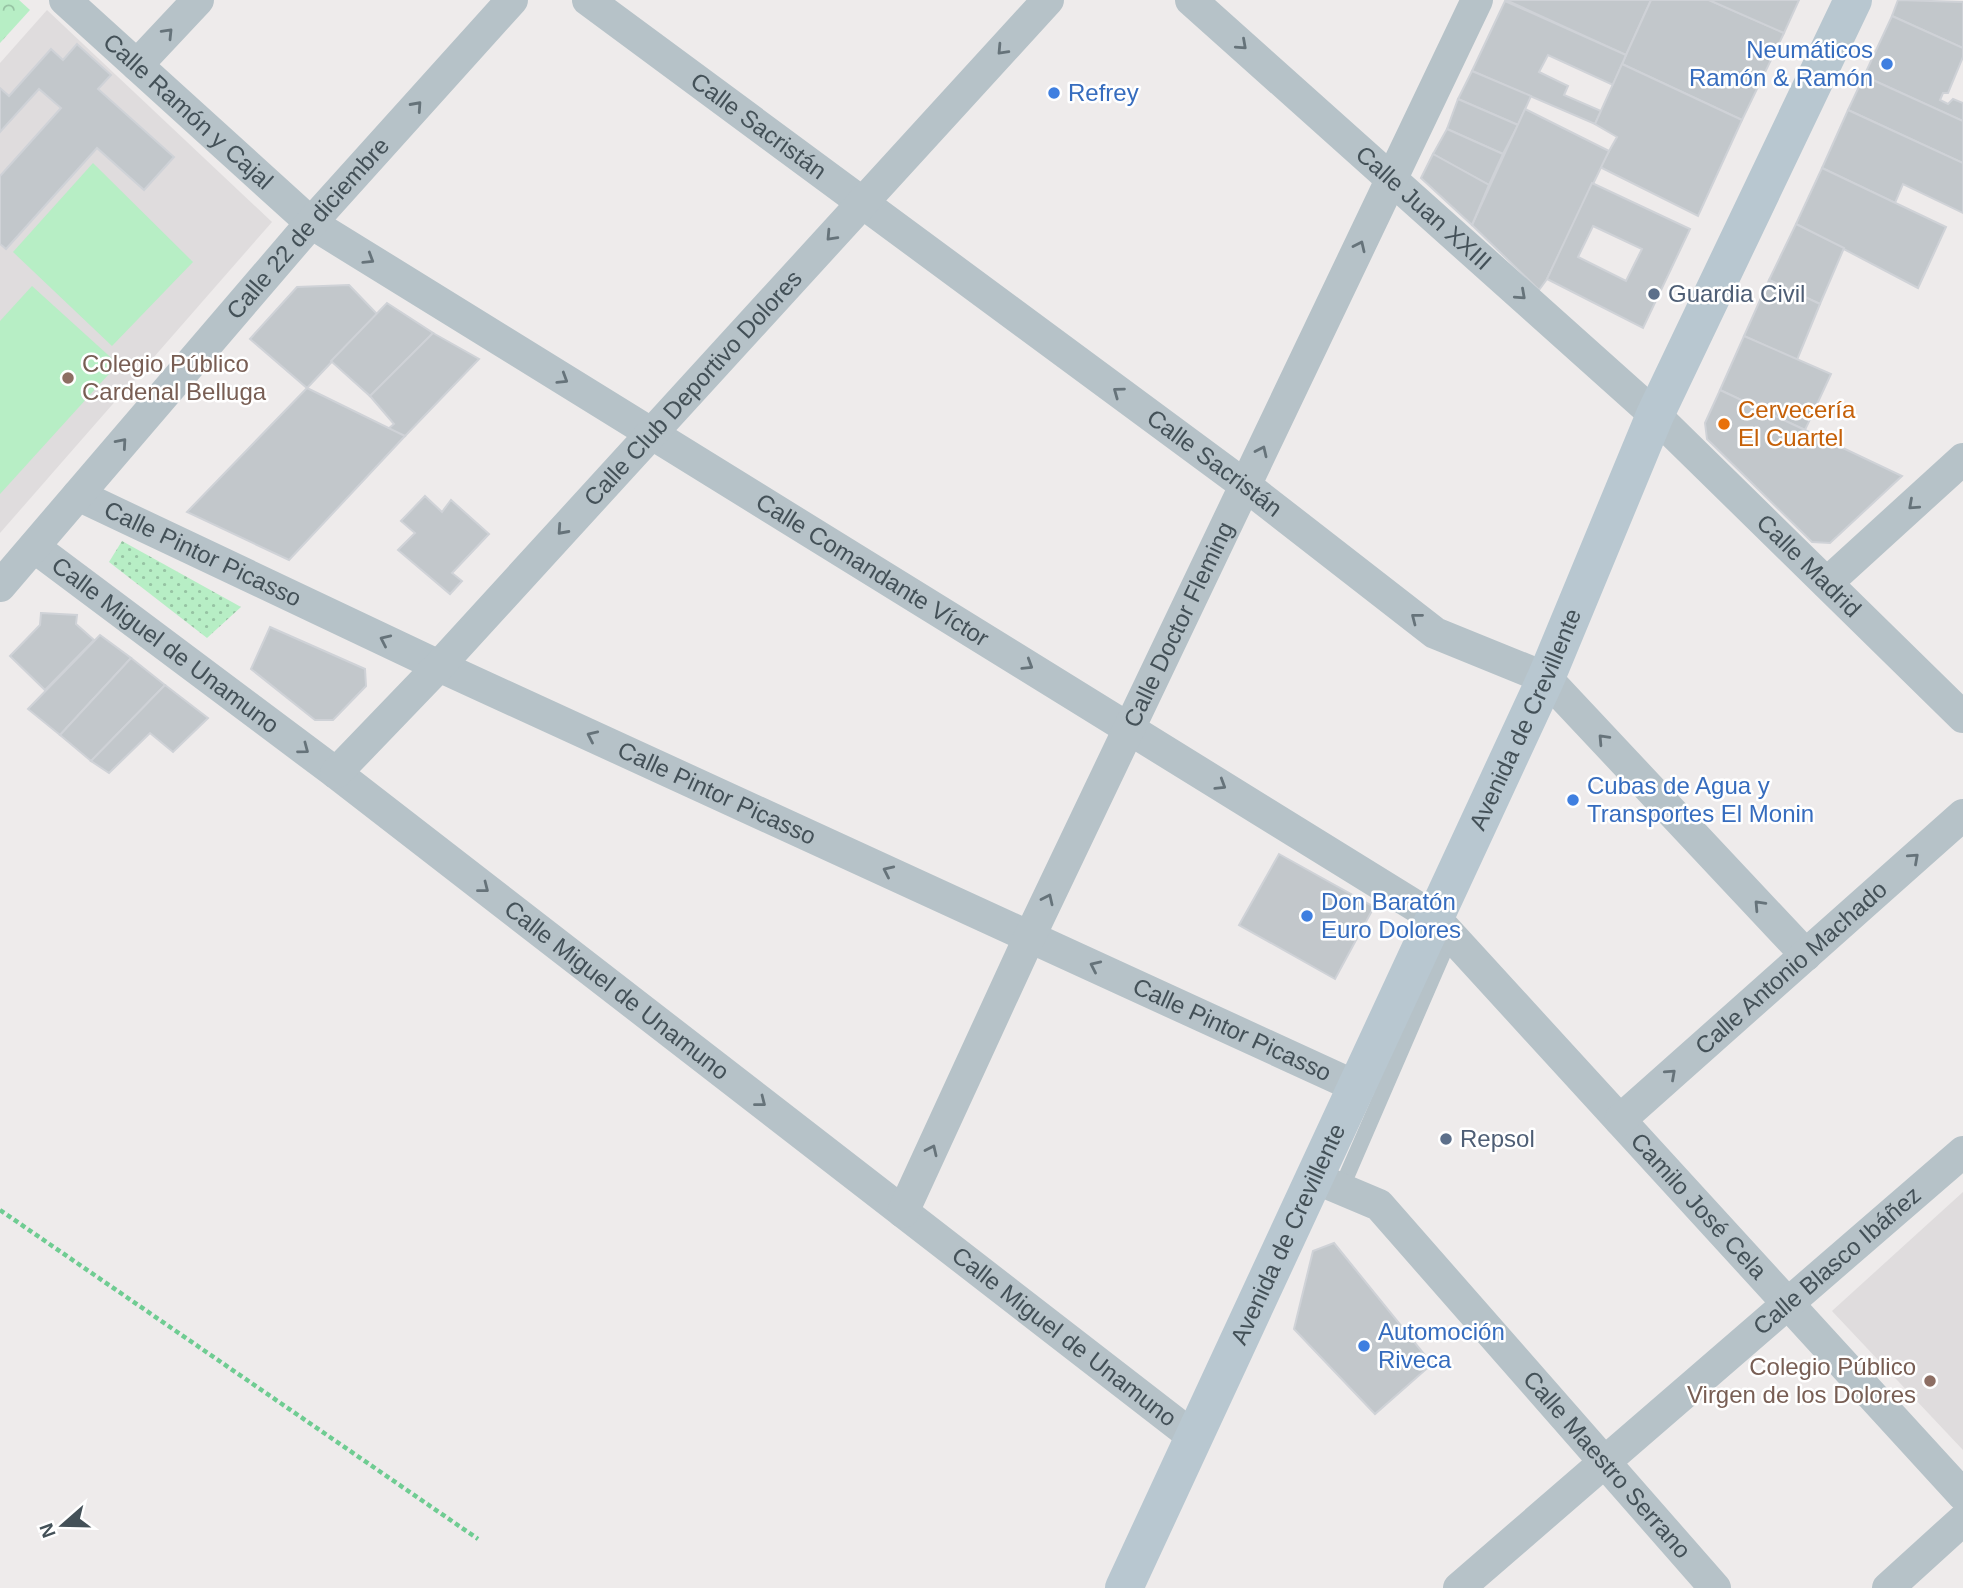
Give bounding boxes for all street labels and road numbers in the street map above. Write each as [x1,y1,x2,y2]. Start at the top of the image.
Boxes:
street label: Calle Ramón y Cajal [98,28,278,195]
street label: Calle Sacristán [686,67,832,184]
street label: Calle 22 de diciembre [221,132,394,324]
street label: Calle Juan XXIII [1351,140,1497,275]
street label: Calle Club Deportivo Dolores [578,264,807,511]
street label: Calle Sacristán [1142,404,1288,522]
street label: Calle Comandante Víctor [751,488,994,652]
street label: Calle Pintor Picasso [100,495,306,612]
street label: Calle Madrid [1752,509,1867,622]
street label: Calle Doctor Fleming [1118,517,1239,731]
street label: Calle Miguel de Unamuno [47,551,284,738]
street label: Avenida de Crevillente [1463,604,1586,834]
street label: Calle Pintor Picasso [614,736,820,850]
street label: Calle Antonio Machado [1690,875,1892,1060]
street label: Calle Miguel de Unamuno [499,895,734,1085]
street label: Calle Pintor Picasso [1129,972,1336,1086]
street label: Avenida de Crevillente [1225,1119,1350,1348]
street label: Camilo José Cela [1625,1127,1773,1285]
street label: Calle Blasco Ibáñez [1748,1181,1926,1340]
street label: Calle Miguel de Unamuno [947,1241,1182,1432]
street label: Calle Maestro Serrano [1518,1365,1697,1564]

